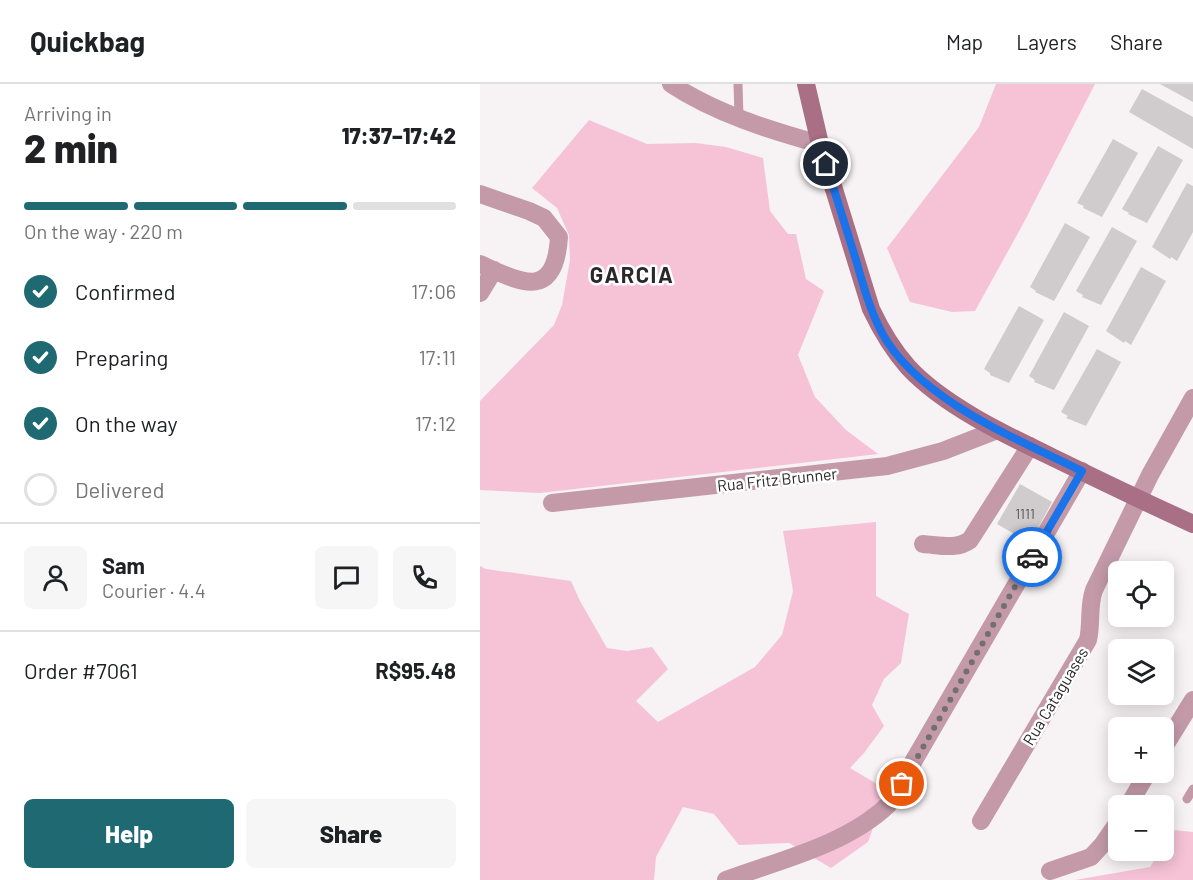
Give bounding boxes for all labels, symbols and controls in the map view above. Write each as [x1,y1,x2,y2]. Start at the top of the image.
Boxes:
text: Quickbag [30,24,145,58]
text: Map [946,29,983,54]
text: Layers [1016,29,1077,54]
text: Share [1110,29,1163,54]
text: Arriving in [24,101,112,125]
text: 17:37–17:42 [342,122,456,148]
text: 2 min [24,124,118,171]
pin [800,138,851,189]
icon: home [809,147,842,180]
text: On the way · 220 m [24,219,183,243]
district label: GARCIA [590,261,674,287]
icon: check [24,275,57,308]
text: Confirmed [75,278,175,304]
text: 17:06 [411,279,456,303]
icon: check [24,341,57,374]
text: Preparing [75,344,168,370]
text: 17:11 [419,345,456,369]
icon: check [24,407,57,440]
text: On the way [75,410,178,436]
text: 17:12 [415,411,456,435]
street label: Rua Fritz Brunner [716,463,838,495]
text: Delivered [75,476,164,502]
house number: 1111 [1015,505,1035,522]
courier [1002,527,1062,587]
icon: car [1016,541,1049,574]
button: person [24,546,87,609]
button: chat [315,546,378,609]
button: phone [393,546,456,609]
text: Sam [102,552,145,578]
map controls [1108,561,1174,861]
button: locate [1108,561,1174,627]
text: Courier · 4.4 [102,578,206,602]
button: layers [1108,639,1174,705]
street label: Rua Cataguases [1018,644,1092,748]
text: Order #7061 [24,657,138,683]
text: R$95.48 [375,657,456,683]
button: + [1108,717,1174,783]
pin [876,758,927,809]
icon: bag [885,767,918,800]
button: − [1108,795,1174,861]
button: Help [24,799,234,868]
button: Share [246,799,456,868]

